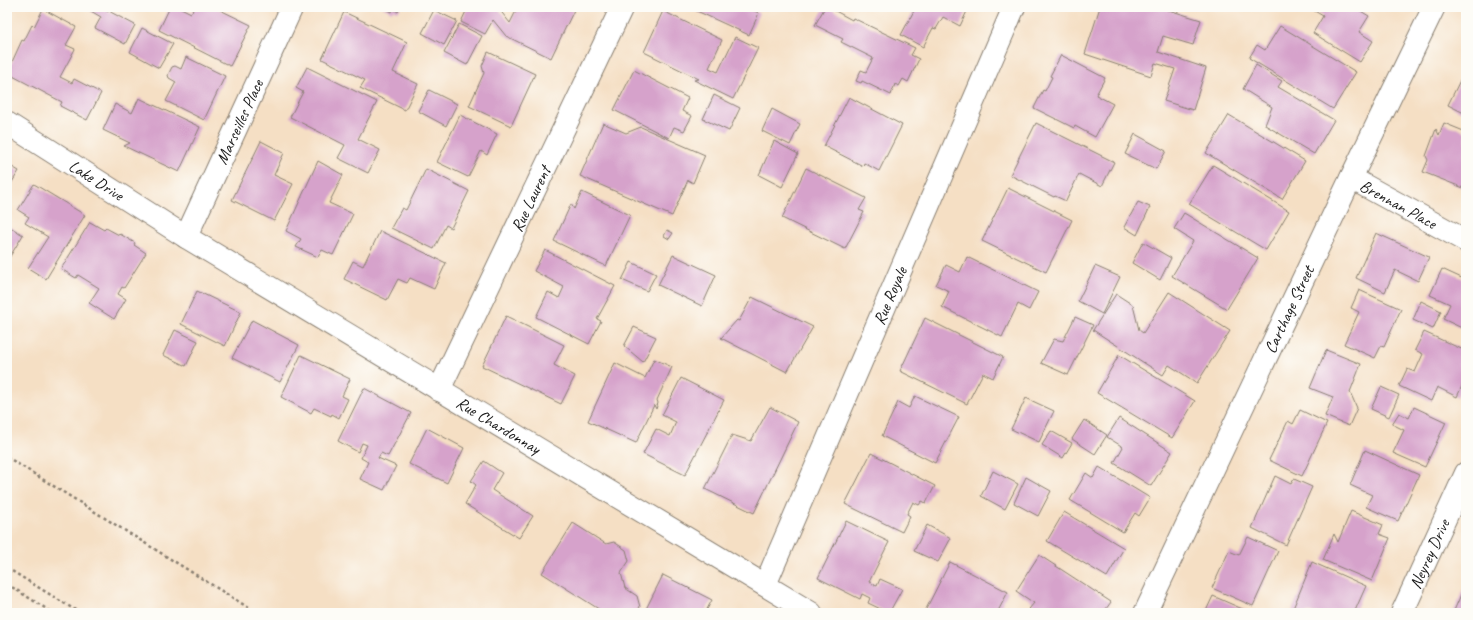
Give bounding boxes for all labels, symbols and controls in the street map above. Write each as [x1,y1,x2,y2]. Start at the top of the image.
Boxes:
street label: Marseilles Place [211,75,268,167]
street label: Lake Drive [65,155,129,206]
street label: Rue Laurent [506,160,556,235]
street label: Brennan Place [1356,175,1442,234]
street label: Carthage Street [1259,260,1319,356]
street label: Rue Royale [868,262,912,328]
street label: Rue Chardonnay [453,392,545,459]
street label: Neyrey Drive [1404,515,1455,592]

